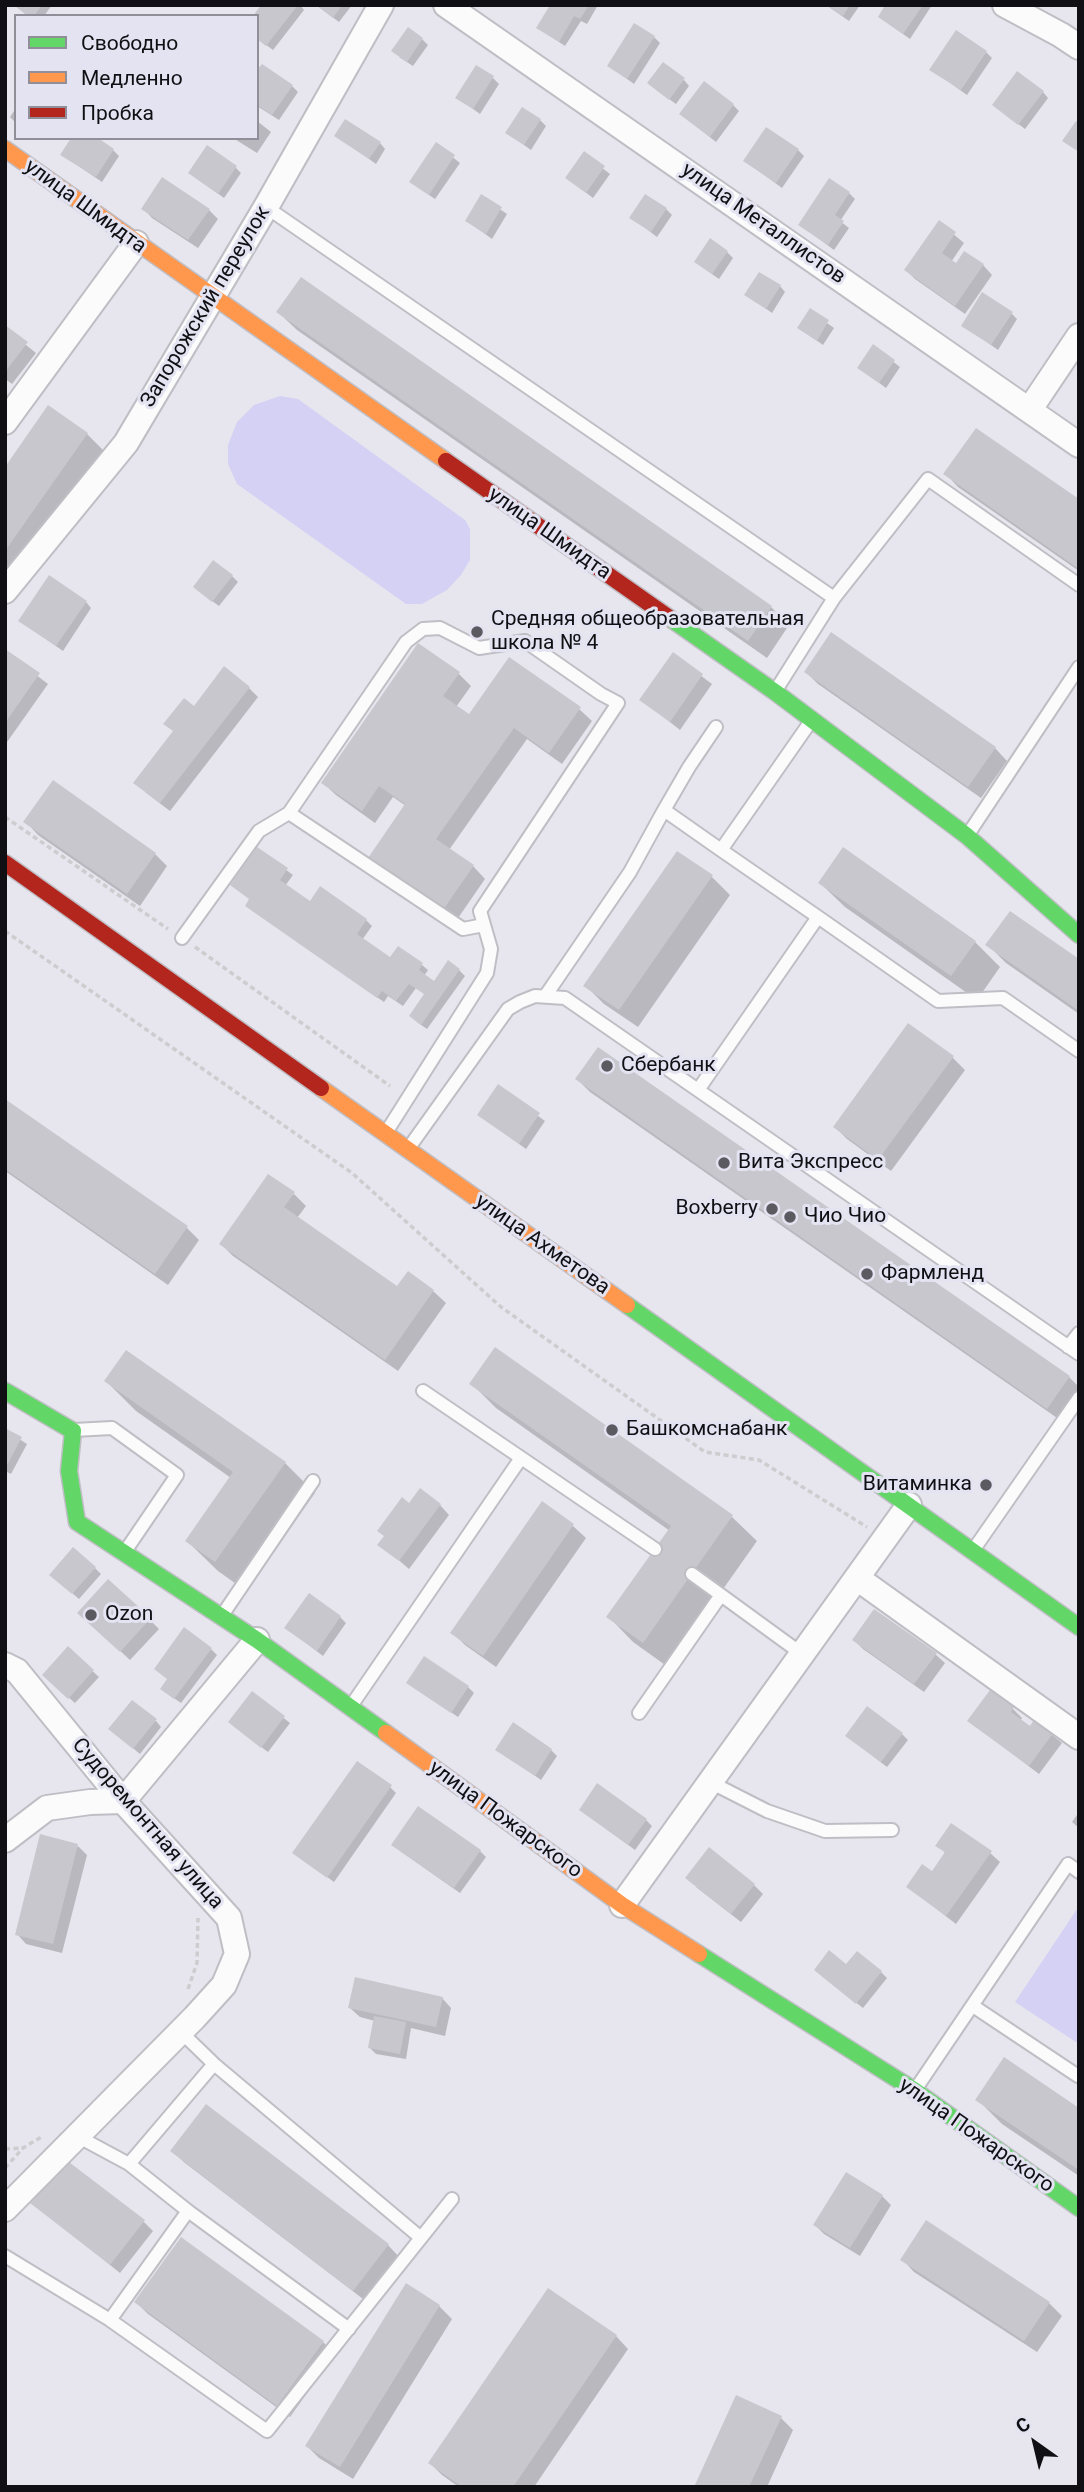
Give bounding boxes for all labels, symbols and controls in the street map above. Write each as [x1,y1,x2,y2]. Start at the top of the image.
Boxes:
legend [14,14,259,140]
text: Свободно [81,31,178,55]
text: Медленно [81,66,183,90]
text: Пробка [81,101,154,125]
street label: улица Шмидта [19,154,151,260]
street label: улица Металлистов [676,158,850,290]
street label: Запорожский переулок [136,202,276,412]
street label: улица Шмидта [483,482,615,586]
place label: Средняя общеобразовательная школа № 4 [491,607,804,657]
marker: Средняя общеобразовательная школа № 4 [469,624,485,640]
place label: Сбербанк [621,1053,716,1079]
marker: Сбербанк [599,1058,615,1074]
place label: Вита Экспресс [738,1150,883,1176]
marker: Вита Экспресс [716,1155,732,1171]
street label: улица Ахметова [470,1189,614,1301]
place label: Boxberry [675,1196,758,1222]
marker: Boxberry [764,1201,780,1217]
place label: Чио Чио [804,1204,886,1230]
marker: Чио Чио [782,1209,798,1225]
place label: Фармленд [881,1261,984,1287]
marker: Фармленд [859,1266,875,1282]
place label: Башкомснабанк [626,1417,787,1443]
marker: Башкомснабанк [604,1422,620,1438]
place label: Витаминка [863,1472,972,1498]
marker: Витаминка [978,1477,994,1493]
place label: Ozon [105,1602,153,1628]
marker: Ozon [83,1607,99,1623]
street label: Судоремонтная улица [66,1733,228,1915]
street label: улица Пожарского [423,1756,587,1884]
street label: улица Пожарского [894,2073,1058,2199]
north arrow [1000,2408,1070,2478]
text: С [1011,2412,1035,2438]

